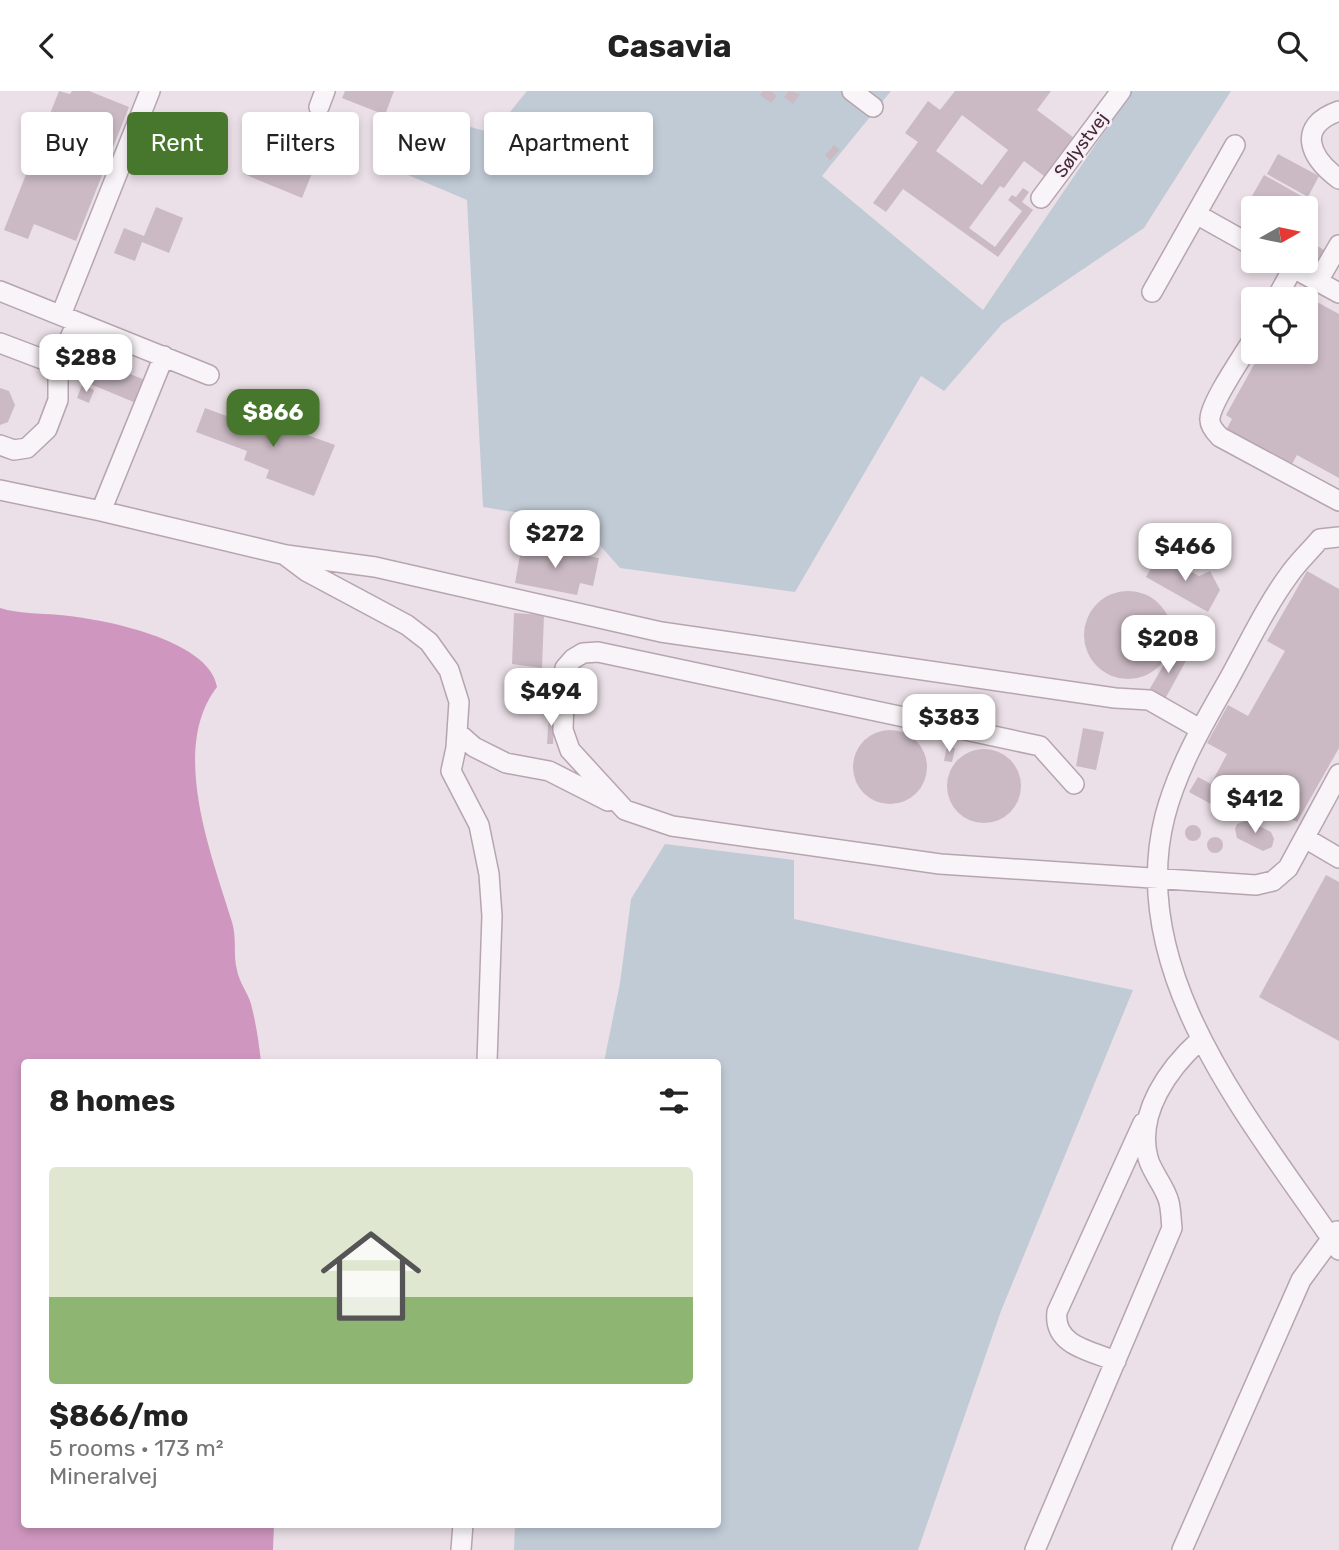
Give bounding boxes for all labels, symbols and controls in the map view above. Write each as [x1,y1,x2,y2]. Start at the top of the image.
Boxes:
icon: back [28,27,66,65]
text: Casavia [607,27,732,65]
icon: search [1273,27,1311,65]
street label: Sølystvej [1049,108,1113,182]
chip: Buy [21,112,113,175]
chip: Rent [127,112,228,175]
chip: Filters [242,112,359,175]
chip: New [373,112,470,175]
chip: Apartment [484,112,653,175]
north arrow [1241,196,1318,273]
map controls [1241,196,1318,364]
button: locate [1241,287,1318,364]
pin: $288 [45,335,127,394]
text: $288 [55,343,117,371]
pin: $866 [232,389,314,449]
text: $866 [243,398,303,426]
pin: $272 [514,511,596,570]
text: $272 [526,519,584,547]
pin: $466 [1144,524,1226,583]
text: $466 [1154,532,1216,560]
pin: $208 [1127,615,1209,675]
text: $208 [1137,624,1199,652]
pin: $494 [510,669,592,728]
text: $494 [520,677,582,705]
pin: $383 [908,695,990,754]
text: $383 [918,703,980,731]
pin: $412 [1214,775,1296,835]
text: $412 [1227,784,1283,812]
icon: filters [655,1082,693,1120]
text: 8 homes [49,1083,175,1119]
icon: home [308,1213,434,1339]
text: $866/mo [49,1398,189,1434]
text: 5 rooms · 173 m² [49,1434,224,1462]
text: Mineralvej [49,1462,158,1490]

